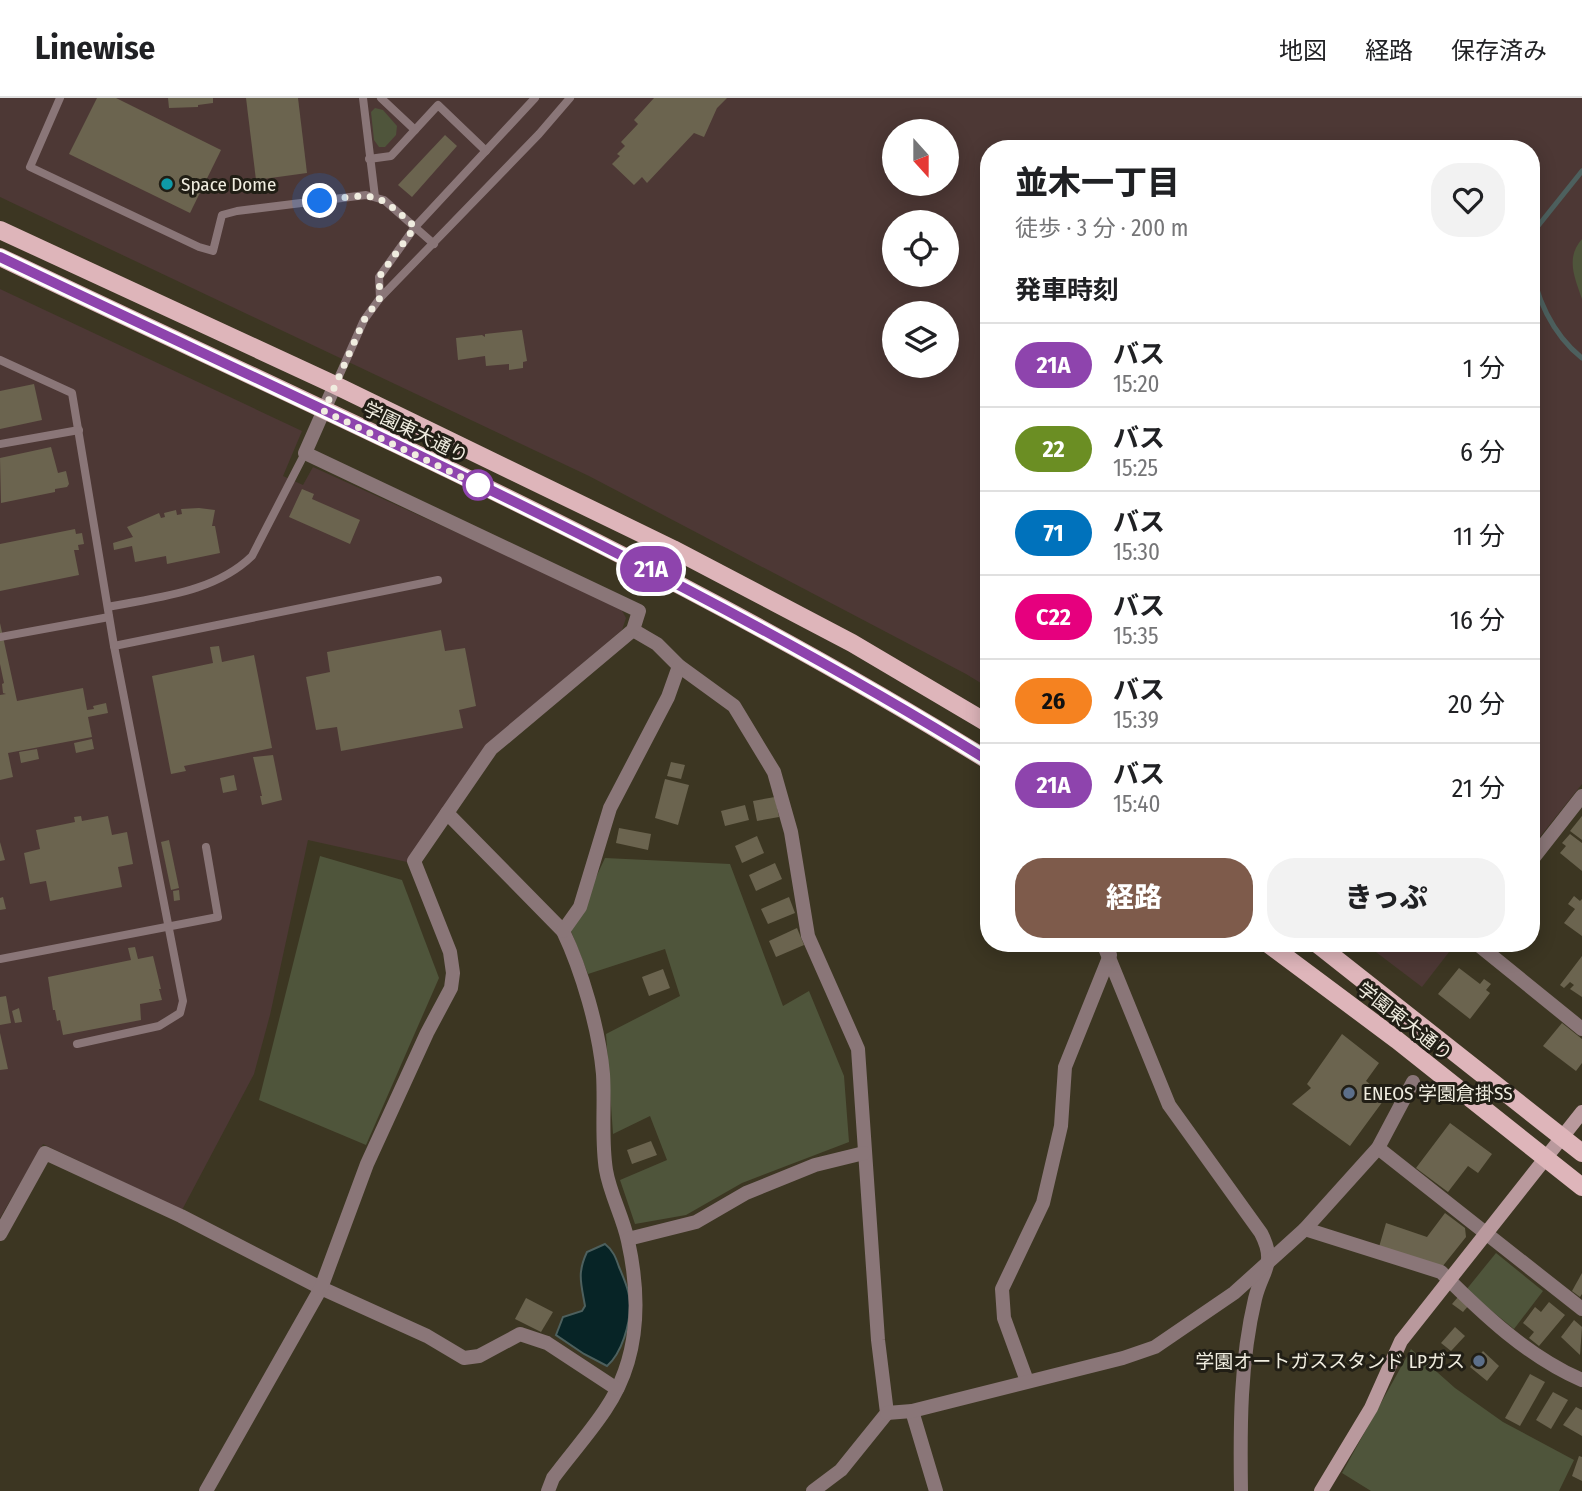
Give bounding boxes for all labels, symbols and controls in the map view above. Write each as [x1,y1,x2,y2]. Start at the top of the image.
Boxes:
text: Linewise [35,28,155,68]
text: 地図 [1279,37,1327,65]
text: 経路 [1365,37,1413,65]
text: 保存済み [1451,37,1547,65]
north arrow [882,119,959,196]
map controls [882,119,959,378]
text: 並木一丁目 [1015,163,1180,203]
button: heart [1431,163,1505,237]
place label: Space Dome [181,173,276,196]
marker: Space Dome [159,176,175,192]
your location [302,183,337,218]
button: locate [882,210,959,287]
text: 徒歩 · 3 分 · 200 m [1015,214,1188,242]
text: 発車時刻 [1015,275,1119,306]
button: layers [882,301,959,378]
text: バス [1113,339,1165,370]
text: 21A [1037,351,1070,379]
text: 1 分 [1463,353,1505,384]
text: 15:20 [1113,370,1160,398]
street label: 学園東大通り [360,397,472,468]
text: バス [1113,423,1165,454]
text: 22 [1042,435,1065,463]
text: 6 分 [1460,437,1505,468]
text: 15:25 [1113,454,1158,482]
unlabelled marker [463,470,493,500]
text: バス [1113,507,1165,538]
text: 71 [1043,519,1064,547]
text: 11 分 [1453,521,1505,552]
text: 15:30 [1113,538,1160,566]
line badge: 21A [611,546,691,592]
text: 21A [634,555,668,583]
text: バス [1113,591,1165,622]
text: C22 [1036,603,1071,631]
text: 16 分 [1450,605,1505,636]
text: 15:35 [1113,622,1159,650]
text: バス [1113,675,1165,706]
text: 26 [1042,687,1065,715]
text: 20 分 [1448,689,1505,720]
text: 15:39 [1113,706,1159,734]
text: バス [1113,759,1165,790]
text: 21A [1037,771,1070,799]
text: 21 分 [1452,773,1505,804]
text: 15:40 [1113,790,1160,818]
button: 経路 [1015,858,1253,938]
button: きっぷ [1267,858,1505,938]
street label: 学園東大通り [1353,977,1457,1066]
place label: ENEOS 学園倉掛SS [1363,1082,1513,1105]
marker: ENEOS 学園倉掛SS [1341,1085,1357,1101]
place label: 学園オートガススタンド LPガス [1195,1350,1465,1373]
marker: 学園オートガススタンド LPガス [1471,1353,1487,1369]

